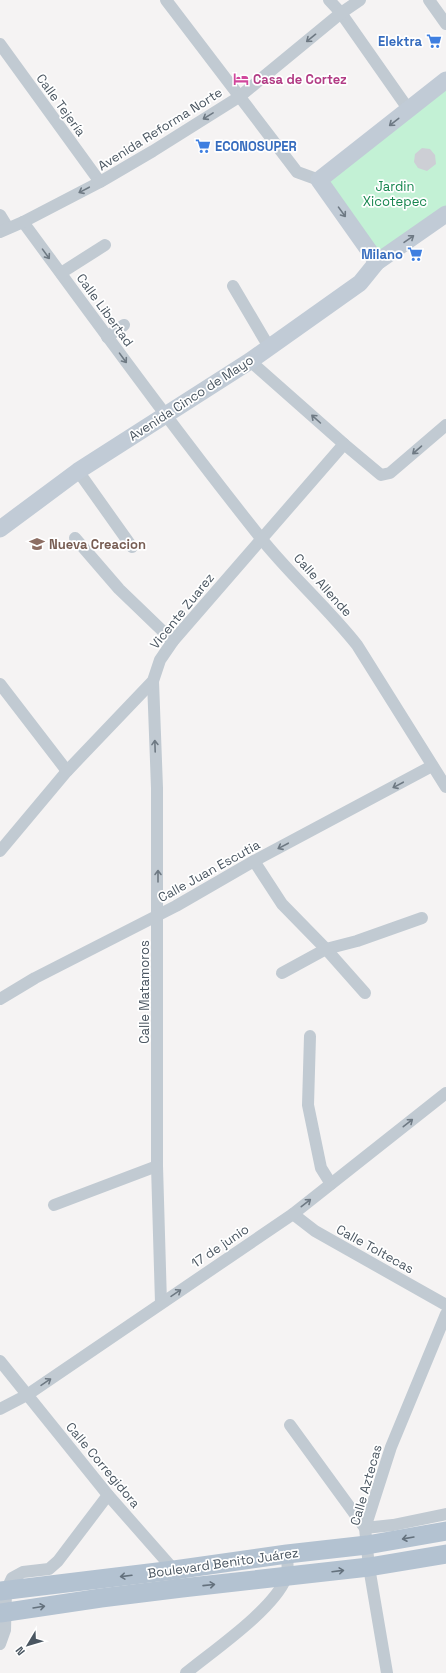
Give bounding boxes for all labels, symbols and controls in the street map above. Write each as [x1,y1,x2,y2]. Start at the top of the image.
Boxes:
supermarket icon: Elektra [425,32,443,50]
one-way arrow [306,33,317,42]
place label: Elektra [378,33,422,50]
street label: Calle Tejería [33,70,90,140]
hotel icon: Casa de Cortez [232,70,250,88]
place label: Casa de Cortez [253,71,347,88]
street label: Avenida Reforma Norte [95,84,225,174]
one-way arrow [203,112,214,120]
one-way arrow [388,118,399,126]
supermarket icon: ECONOSUPER [194,137,212,155]
place label: ECONOSUPER [215,138,297,155]
park label: Jardin Xicotepec [363,178,427,210]
one-way arrow [78,187,90,194]
one-way arrow [338,206,346,217]
one-way arrow [404,235,415,244]
supermarket icon: Milano [406,245,424,263]
place label: Milano [361,246,403,263]
one-way arrow [42,248,51,259]
street label: Calle Libertad [73,270,137,350]
street label: Avenida Cinco de Mayo [125,351,257,445]
one-way arrow [119,353,127,364]
one-way arrow [310,415,321,424]
one-way arrow [411,446,422,455]
school or university icon: Nueva Creacion [28,535,46,553]
place label: Nueva Creacion [49,536,146,553]
street label: Calle Allende [290,550,356,620]
street label: Vicente Zuarez [146,569,218,653]
one-way arrow [152,740,159,753]
one-way arrow [392,782,404,789]
street label: Calle Juan Escutia [155,836,263,906]
one-way arrow [277,843,289,850]
one-way arrow [154,870,162,883]
street label: Calle Matamoros [136,940,153,1044]
one-way arrow [403,1119,414,1127]
one-way arrow [301,1199,312,1208]
street label: 17 de junio [188,1221,252,1271]
street label: Calle Toltecas [333,1221,417,1277]
one-way arrow [170,1289,181,1297]
one-way arrow [40,1378,51,1386]
street label: Calle Corregidora [62,1419,144,1512]
street label: Calle Aztecas [346,1442,386,1527]
one-way arrow [402,1534,415,1542]
street label: Boulevard Benito Juárez [146,1544,300,1582]
one-way arrow [331,1567,344,1574]
one-way arrow [120,1572,133,1580]
one-way arrow [202,1581,215,1588]
one-way arrow [32,1603,45,1611]
north arrow [8,1625,48,1665]
text: N [12,1644,28,1658]

